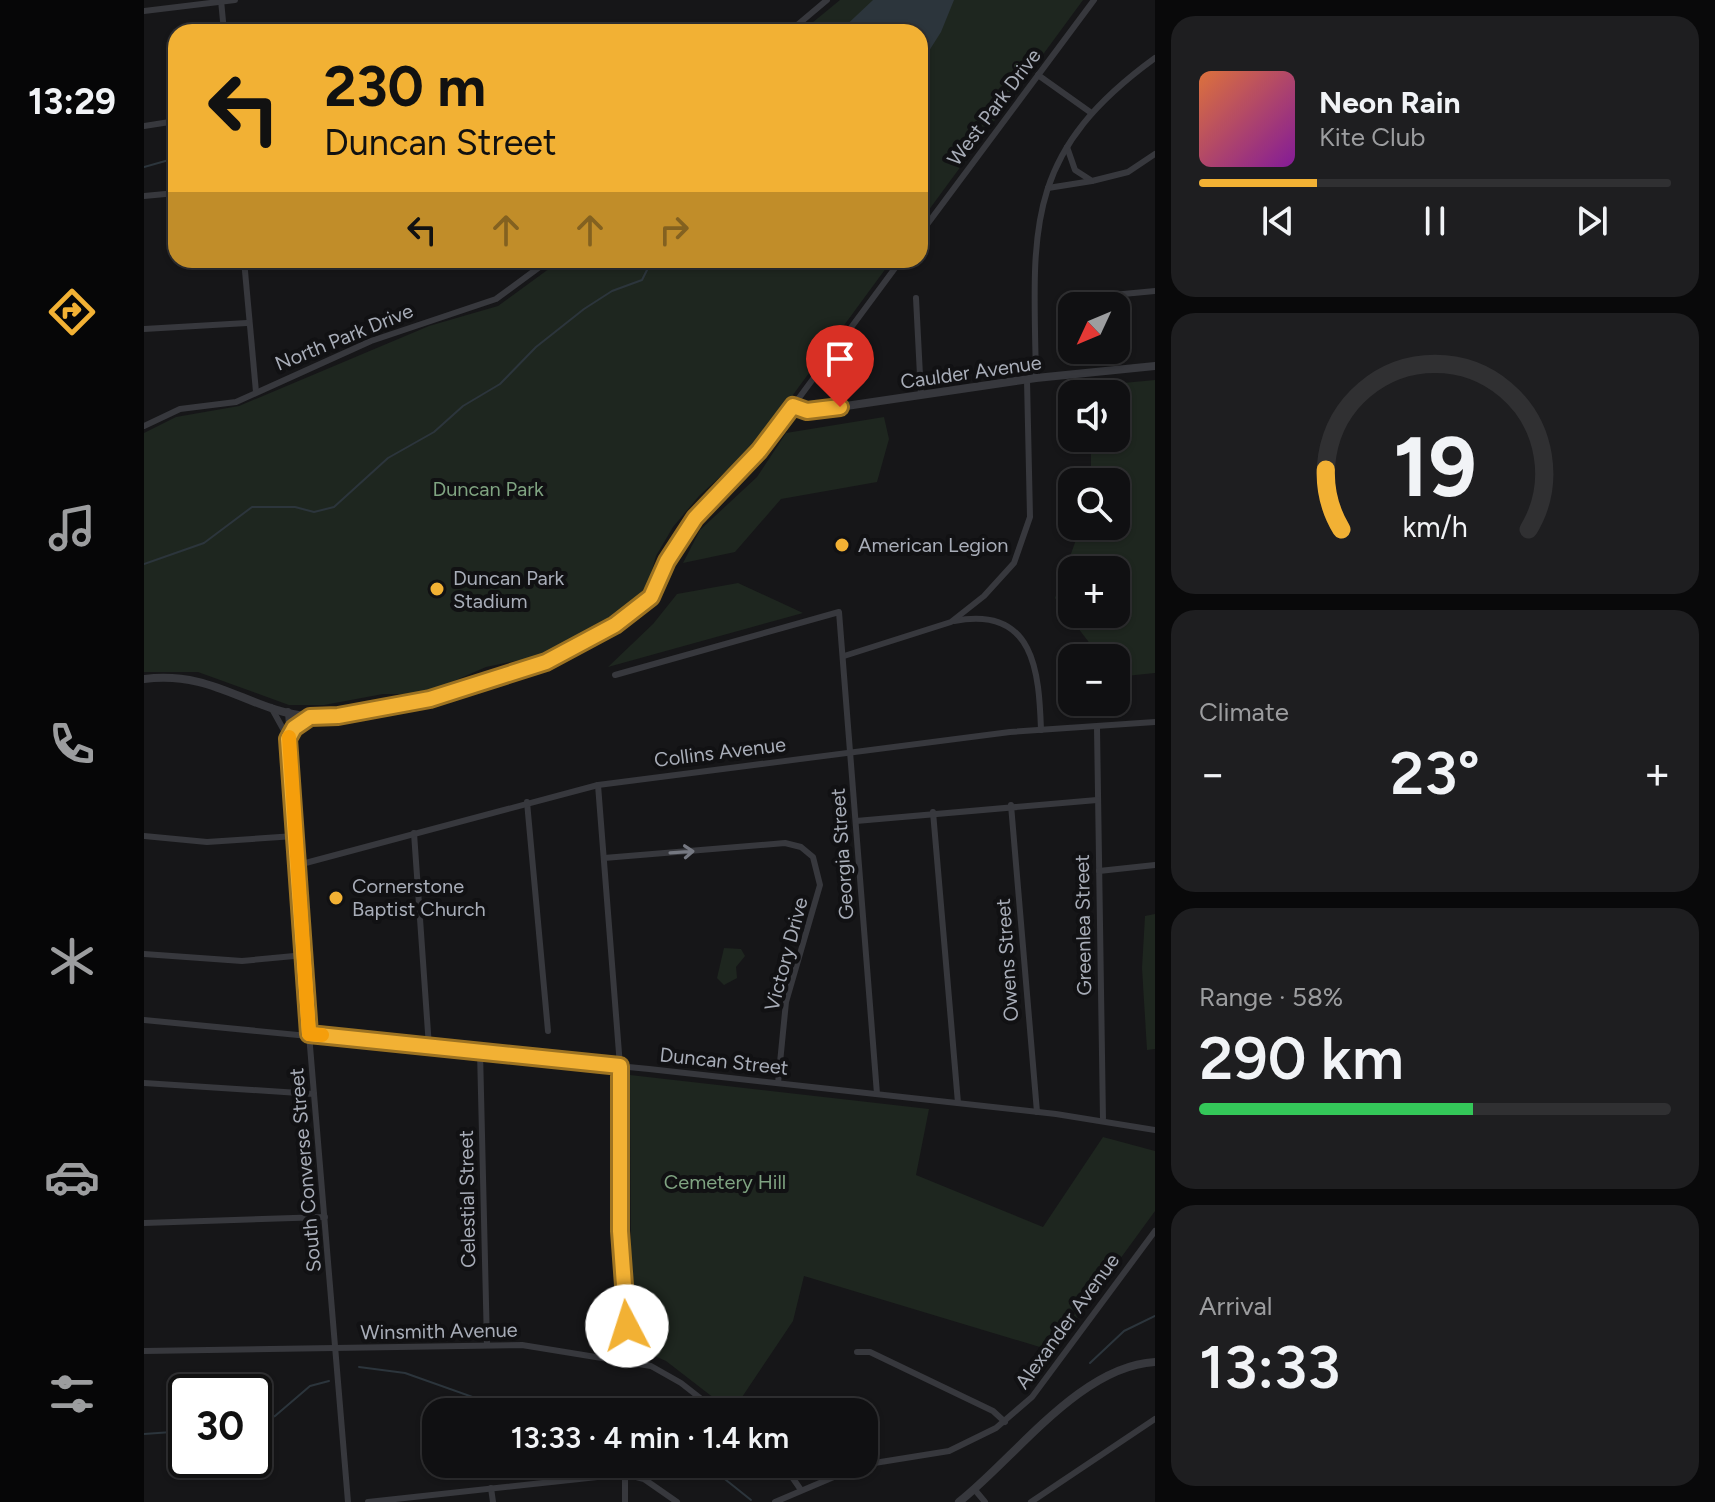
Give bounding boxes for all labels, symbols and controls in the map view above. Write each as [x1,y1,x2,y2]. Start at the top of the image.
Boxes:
street label: West Park Drive [942,44,1046,170]
text: 230 m [324,53,486,120]
icon: left [192,56,296,160]
text: 13:29 [28,80,116,123]
text: Neon Rain [1319,84,1461,121]
text: Duncan Street [324,121,557,164]
text: Kite Club [1319,121,1425,153]
icon: previous [1256,199,1300,243]
icon: pause [1413,199,1457,243]
icon: next [1570,199,1614,243]
icon: left [400,208,444,252]
icon: ahead [484,208,528,252]
icon: ahead [568,208,612,252]
icon: right [652,208,696,252]
icon: directions [44,284,100,340]
north arrow [1058,292,1130,364]
map controls [1058,292,1130,716]
street label: North Park Drive [271,298,417,376]
pin [806,325,874,407]
icon: arrive [818,337,862,381]
street label: Caulder Avenue [899,350,1043,394]
button: sound [1058,380,1130,452]
text: 19 [1393,416,1477,516]
button: search [1058,468,1130,540]
park label: Duncan Park [432,477,544,501]
icon: music [44,500,100,556]
text: km/h [1402,510,1468,544]
place label: American Legion [858,533,1008,557]
marker: American Legion [833,536,851,554]
button: + [1058,556,1130,628]
place label: Duncan Park Stadium [453,566,565,613]
marker: Duncan Park Stadium [428,580,446,598]
button: − [1058,644,1130,716]
text: Climate [1199,696,1289,728]
icon: phone [44,716,100,772]
street label: Collins Avenue [653,732,787,772]
text: 23° [1390,737,1480,809]
text: − [1199,747,1226,800]
text: + [1644,747,1671,800]
street label: Georgia Street [825,787,859,921]
one-way arrow [668,844,695,859]
street label: Greenlea Street [1070,854,1096,996]
place label: Cornerstone Baptist Church [352,874,486,921]
marker: Cornerstone Baptist Church [327,889,345,907]
street label: Victory Drive [759,894,813,1014]
street label: Owens Street [991,898,1023,1022]
icon: climate [44,933,100,989]
text: Range · 58% [1199,981,1343,1013]
text: 290 km [1199,1022,1404,1094]
street label: Duncan Street [658,1042,790,1080]
street label: South Converse Street [284,1067,326,1273]
street label: Celestial Street [454,1130,480,1268]
icon: car [44,1149,100,1205]
park label: Cemetery Hill [664,1170,786,1194]
street label: Alexander Avenue [1010,1249,1124,1393]
position arrow [585,1284,669,1368]
text: Arrival [1199,1290,1272,1322]
street label: Winsmith Avenue [360,1318,518,1344]
text: 13:33 [1199,1331,1340,1403]
icon: filters [44,1366,100,1422]
speed limit sign: 30 [168,1374,272,1478]
text: 13:33 · 4 min · 1.4 km [511,1419,789,1456]

